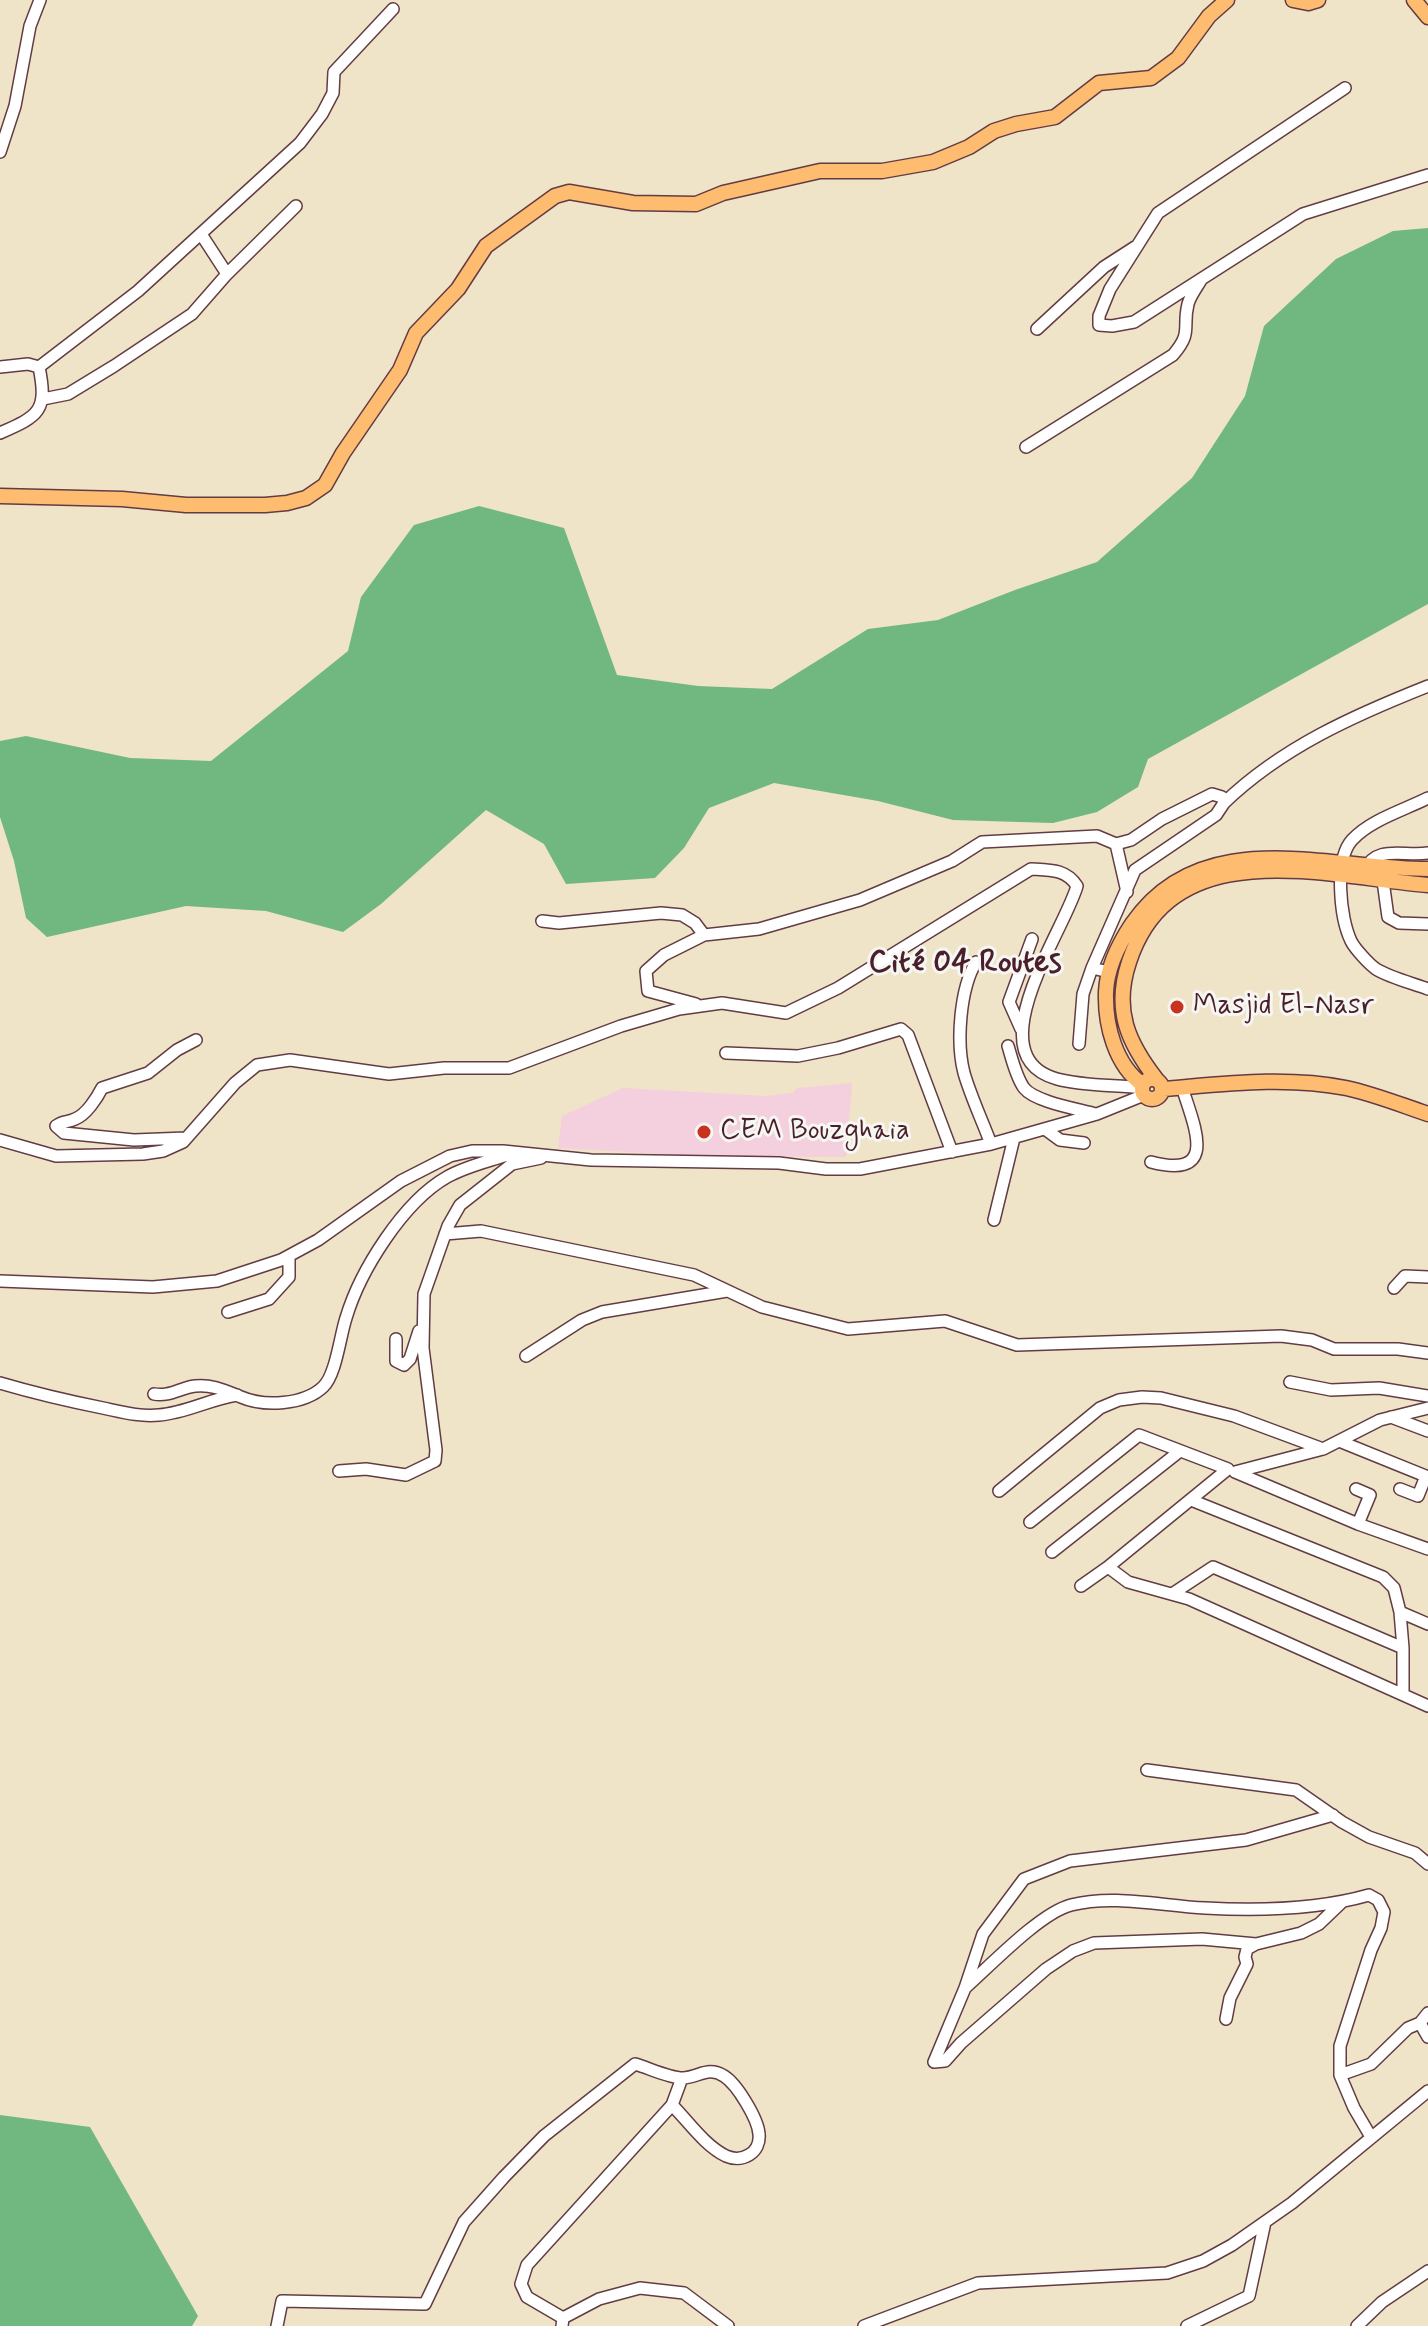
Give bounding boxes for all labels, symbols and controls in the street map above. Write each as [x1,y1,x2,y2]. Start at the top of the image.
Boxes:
district label: Cité 04 Routes [868,945,1062,983]
place label: Masjid El-Nasr [1193,990,1374,1024]
marker: Masjid El-Nasr [1168,998,1186,1016]
place label: CEM Bouzghaia [720,1115,910,1149]
marker: CEM Bouzghaia [695,1123,713,1141]

